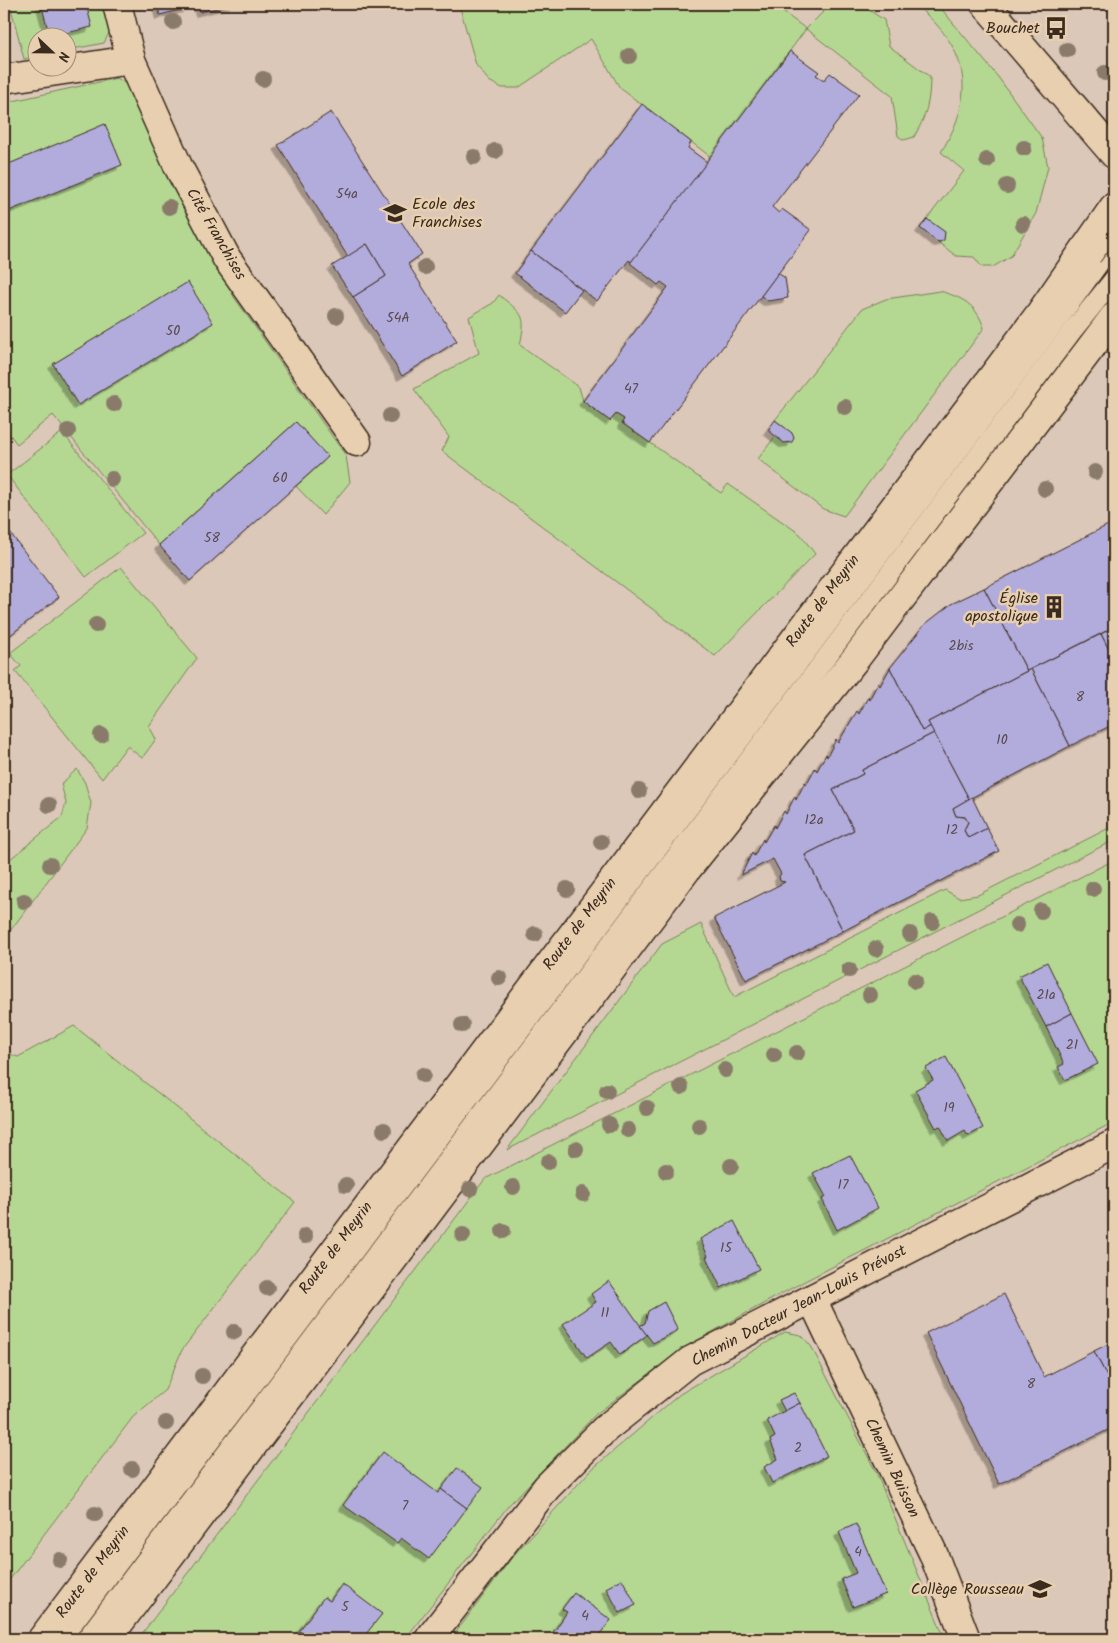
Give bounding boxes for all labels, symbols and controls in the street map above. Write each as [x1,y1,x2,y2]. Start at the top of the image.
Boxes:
bus stop icon: Bouchet [1043,15,1069,41]
place label: Bouchet [986,16,1041,41]
north arrow [28,28,78,78]
text: N [51,48,75,65]
street label: Cité Franchises [179,183,253,285]
house number: 54a [336,183,358,205]
place label: Ecole des Franchises [412,192,482,235]
school or university icon: Ecole des Franchises [382,200,408,226]
house number: 54A [386,307,410,329]
house number: 50 [166,320,180,342]
house number: 47 [624,378,639,400]
house number: 60 [273,467,287,489]
house number: 58 [204,527,221,549]
street label: Route de Meyrin [780,549,866,653]
place label: Église apostolique [965,586,1038,629]
building icon: Église apostolique [1041,594,1067,620]
house number: 2bis [949,635,973,657]
house number: 8 [1076,686,1085,708]
house number: 10 [996,729,1008,751]
house number: 12a [804,809,824,831]
house number: 12 [946,819,958,841]
street label: Route de Meyrin [537,872,623,976]
house number: 21a [1036,984,1056,1006]
house number: 21 [1066,1034,1078,1056]
house number: 19 [943,1097,955,1119]
house number: 17 [838,1174,849,1196]
street label: Route de Meyrin [293,1196,379,1300]
house number: 15 [720,1237,733,1259]
street label: Chemin Docteur Jean-Louis Prévost [687,1238,912,1374]
house number: 11 [601,1302,609,1324]
house number: 8 [1027,1373,1036,1395]
street label: Chemin Buisson [858,1414,926,1522]
house number: 2 [794,1437,802,1459]
house number: 7 [402,1495,409,1517]
street label: Route de Meyrin [50,1520,136,1624]
house number: 4 [854,1541,862,1563]
school or university icon: Collège Rousseau [1027,1576,1053,1602]
place label: Collège Rousseau [911,1577,1024,1602]
house number: 5 [341,1596,350,1618]
house number: 4 [581,1605,589,1627]

